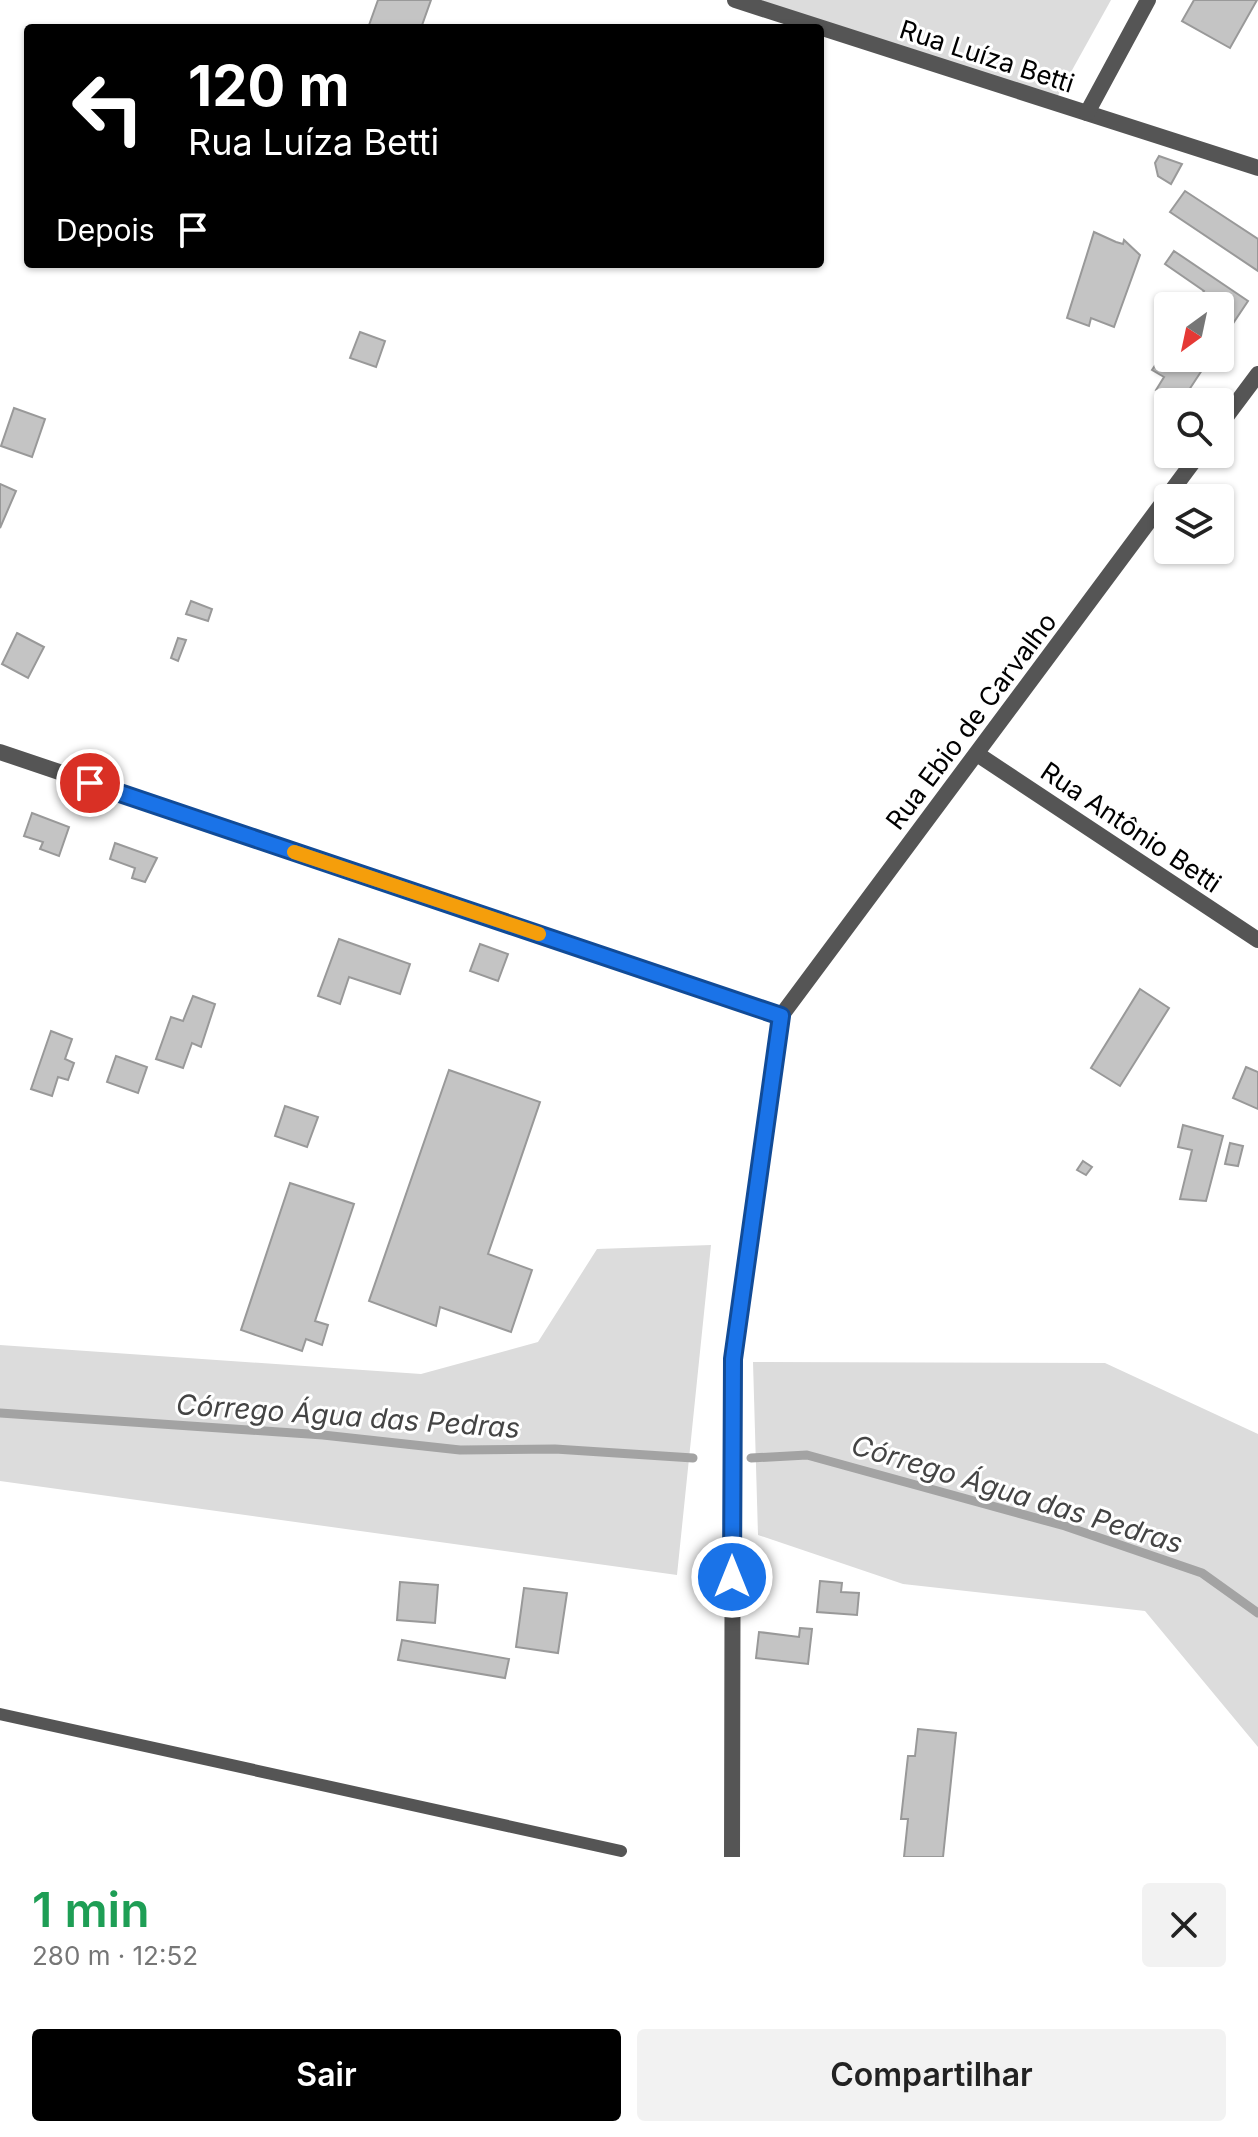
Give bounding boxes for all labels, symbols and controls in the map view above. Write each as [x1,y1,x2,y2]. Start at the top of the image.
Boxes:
street label: Rua Luíza Betti [896,13,1078,99]
text: 120 m [188,52,350,120]
icon: left [56,56,160,160]
text: Rua Luíza Betti [188,120,439,164]
icon: arrive [171,208,215,252]
text: Depois [56,212,155,248]
north arrow [1154,292,1234,372]
map controls [1154,292,1234,564]
button: search [1154,388,1234,468]
button: layers [1154,484,1234,564]
street label: Rua Ebio de Carvalho [879,607,1063,835]
pin [56,749,124,817]
street label: Rua Antônio Betti [1035,755,1227,899]
icon: arrive [68,761,112,805]
water label: Córrego Água das Pedras [175,1387,521,1445]
water label: Córrego Água das Pedras [847,1427,1187,1561]
position arrow [690,1535,774,1619]
text: 1 min [32,1880,150,1939]
button: close [1142,1883,1226,1967]
text: 280 m · 12:52 [32,1940,198,1971]
button: Sair [32,2029,621,2121]
button: Compartilhar [637,2029,1226,2121]

